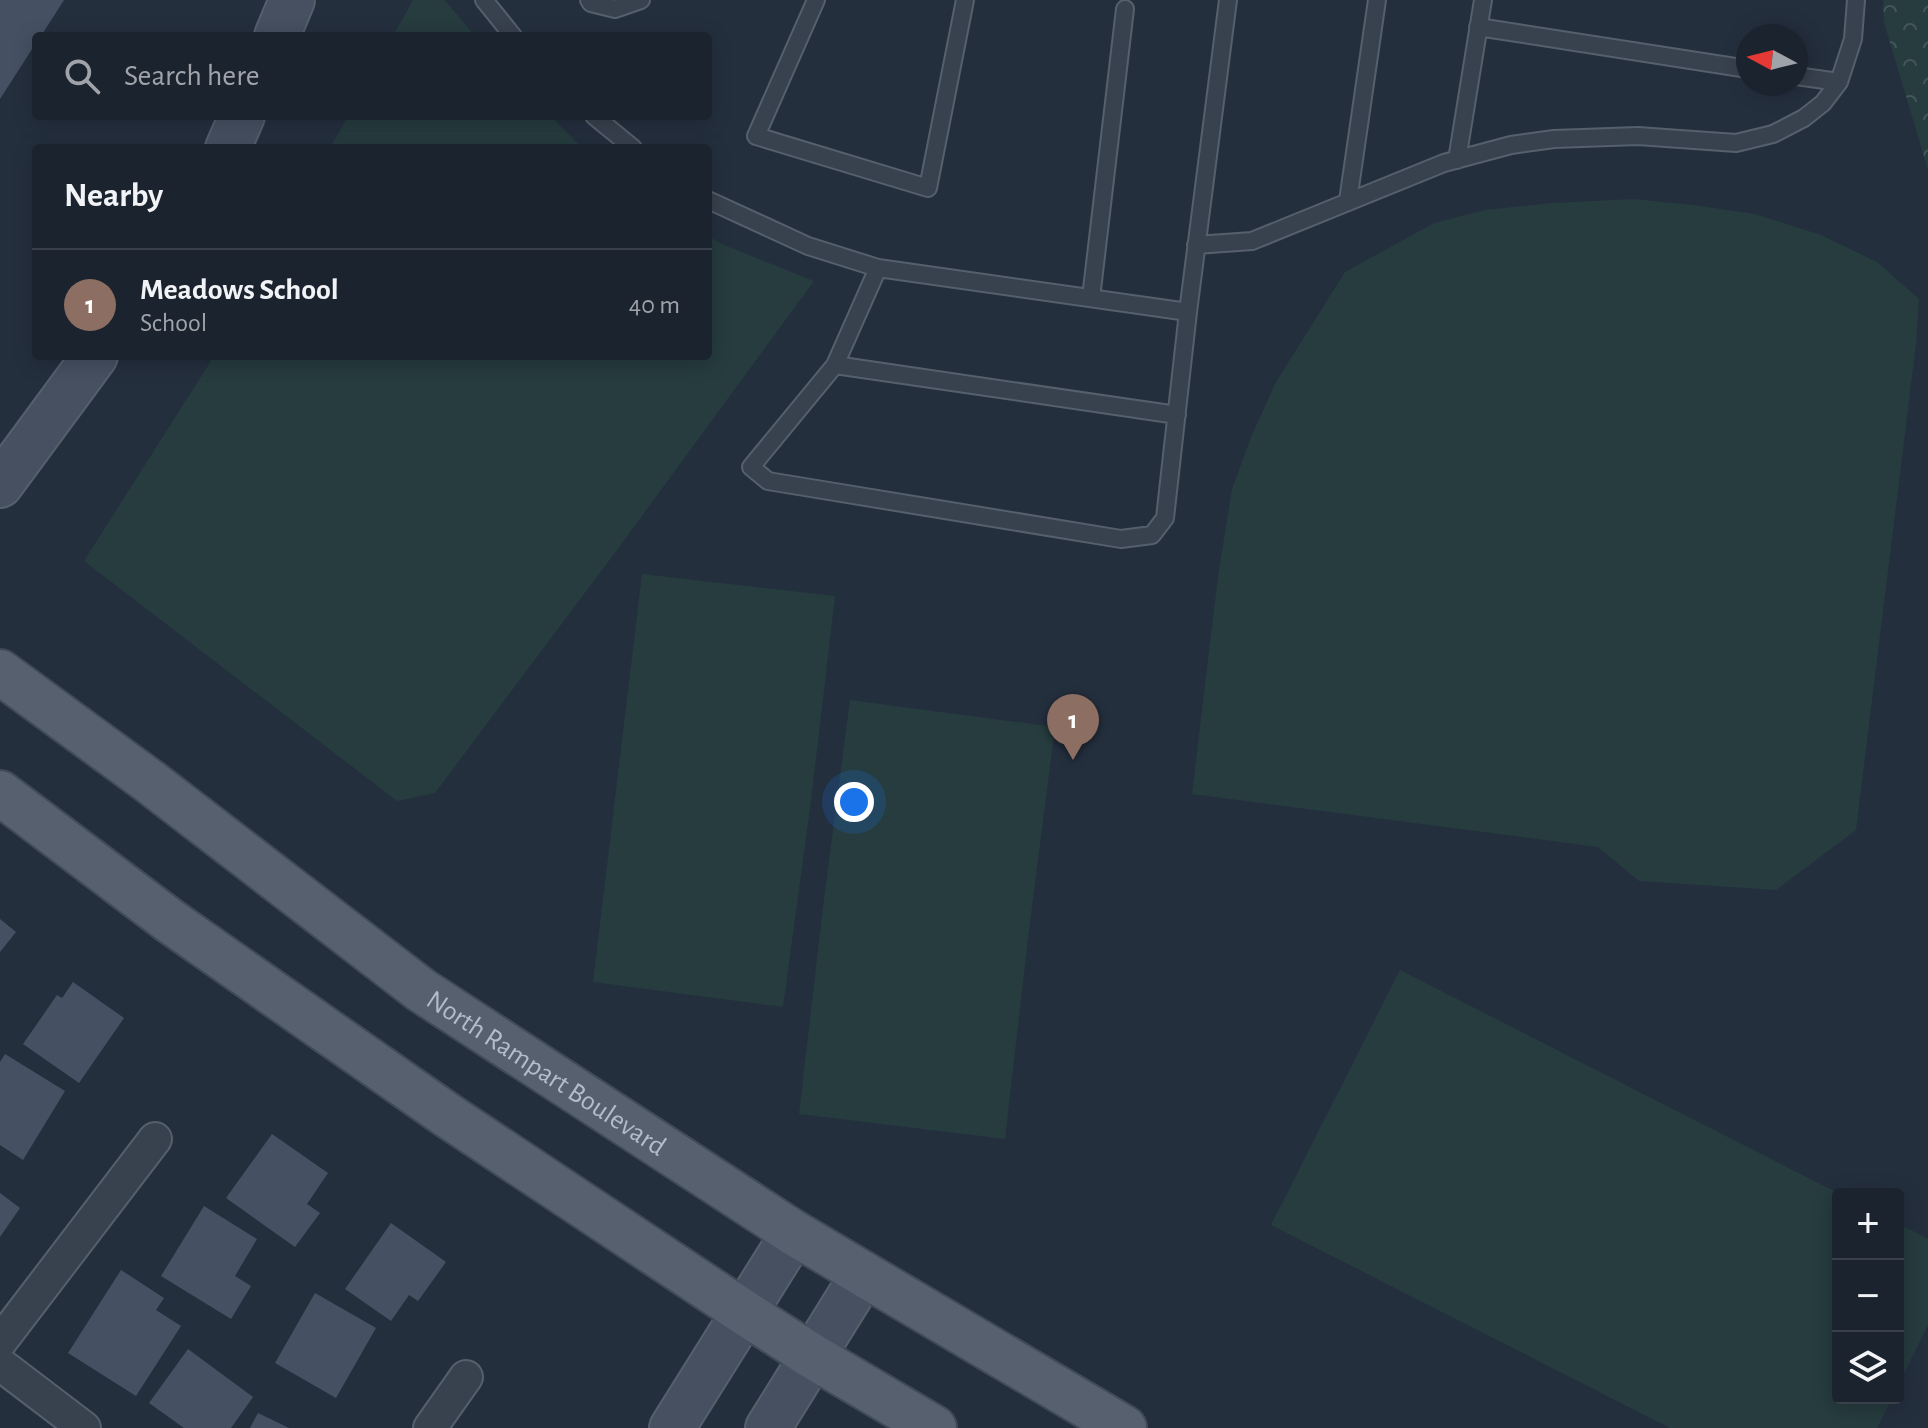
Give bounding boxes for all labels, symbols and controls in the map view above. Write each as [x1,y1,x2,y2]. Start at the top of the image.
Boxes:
north arrow [1736,24,1808,96]
search box [32,32,712,120]
icon: search [60,54,104,98]
text: Search here [124,61,260,91]
text: Nearby [64,179,163,213]
text: Meadows School [140,275,339,305]
text: 1 [85,292,95,318]
text: 40 m [629,292,680,318]
text: School [140,310,207,336]
pin: 1 [1047,694,1099,760]
your location [834,782,874,822]
street label: North Rampart Boulevard [421,986,670,1162]
map controls [1832,1188,1904,1404]
button: + [1832,1188,1904,1260]
button: − [1832,1260,1904,1332]
button: layers [1832,1332,1904,1404]

